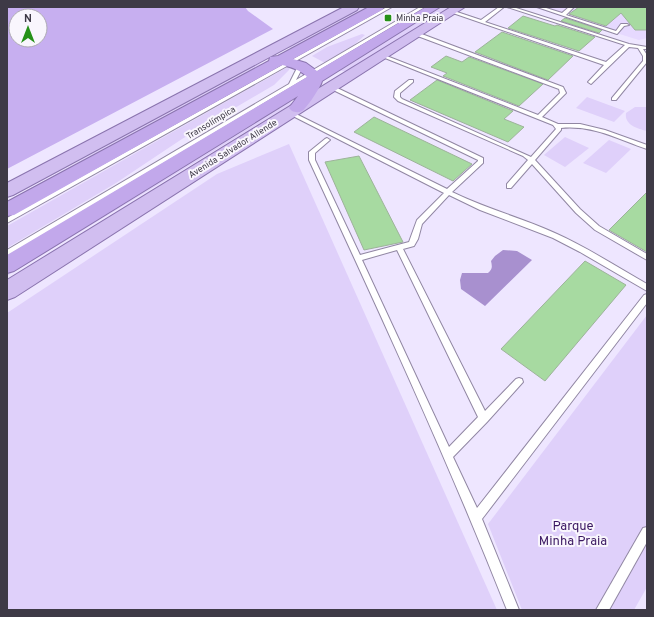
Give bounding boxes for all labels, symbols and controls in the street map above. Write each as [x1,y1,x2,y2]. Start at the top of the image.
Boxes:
north arrow [8,8,48,48]
text: N [24,12,32,26]
marker: Minha Praia [383,13,393,23]
place label: Minha Praia [396,13,444,24]
street label: Transolímpica [184,104,238,142]
street label: Avenida Salvador Allende [187,117,279,181]
park label: Parque Minha Praia [539,519,607,550]

